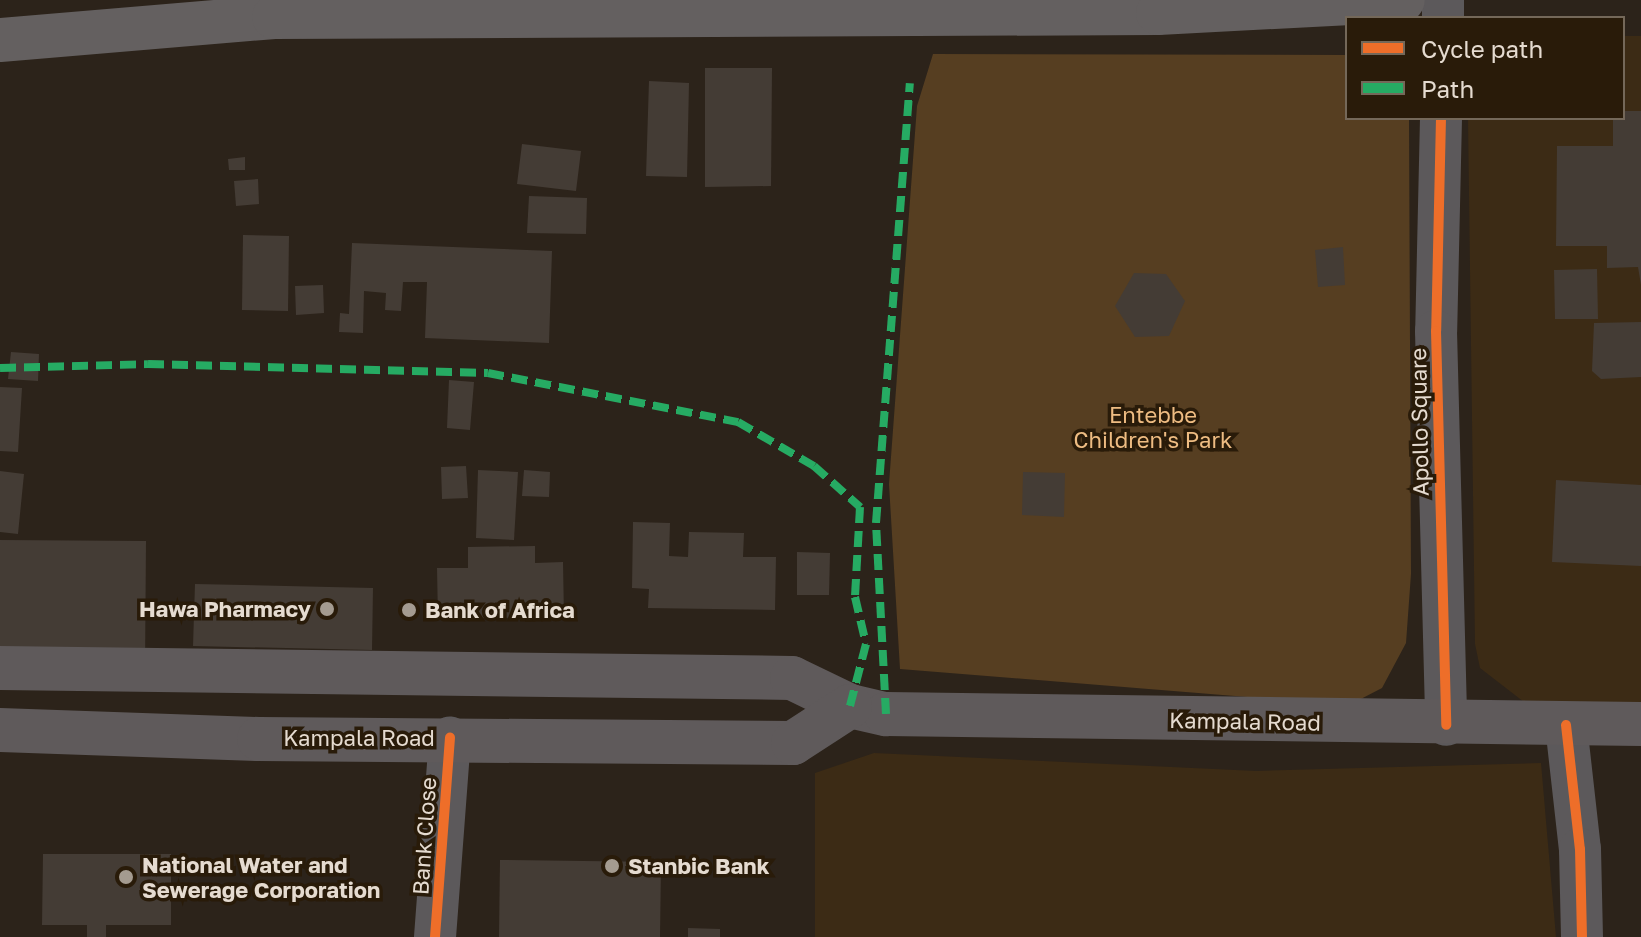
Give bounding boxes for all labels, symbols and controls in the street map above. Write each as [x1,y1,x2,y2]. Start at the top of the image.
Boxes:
legend [1345,16,1625,120]
text: Cycle path [1421,34,1543,63]
text: Path [1421,74,1474,103]
street label: Apollo Square [1405,348,1433,496]
park label: Entebbe Children's Park [1074,401,1232,452]
place label: Hawa Pharmacy [139,596,311,622]
place label: Bank of Africa [425,597,575,623]
marker: Hawa Pharmacy [318,600,336,618]
marker: Bank of Africa [400,601,418,619]
street label: Kampala Road [1169,706,1321,736]
street label: Kampala Road [283,725,435,751]
street label: Bank Close [407,776,441,896]
place label: National Water and Sewerage Corporation [142,851,380,902]
place label: Stanbic Bank [628,853,769,879]
marker: Stanbic Bank [603,857,621,875]
marker: National Water and Sewerage Corporation [117,868,135,886]

